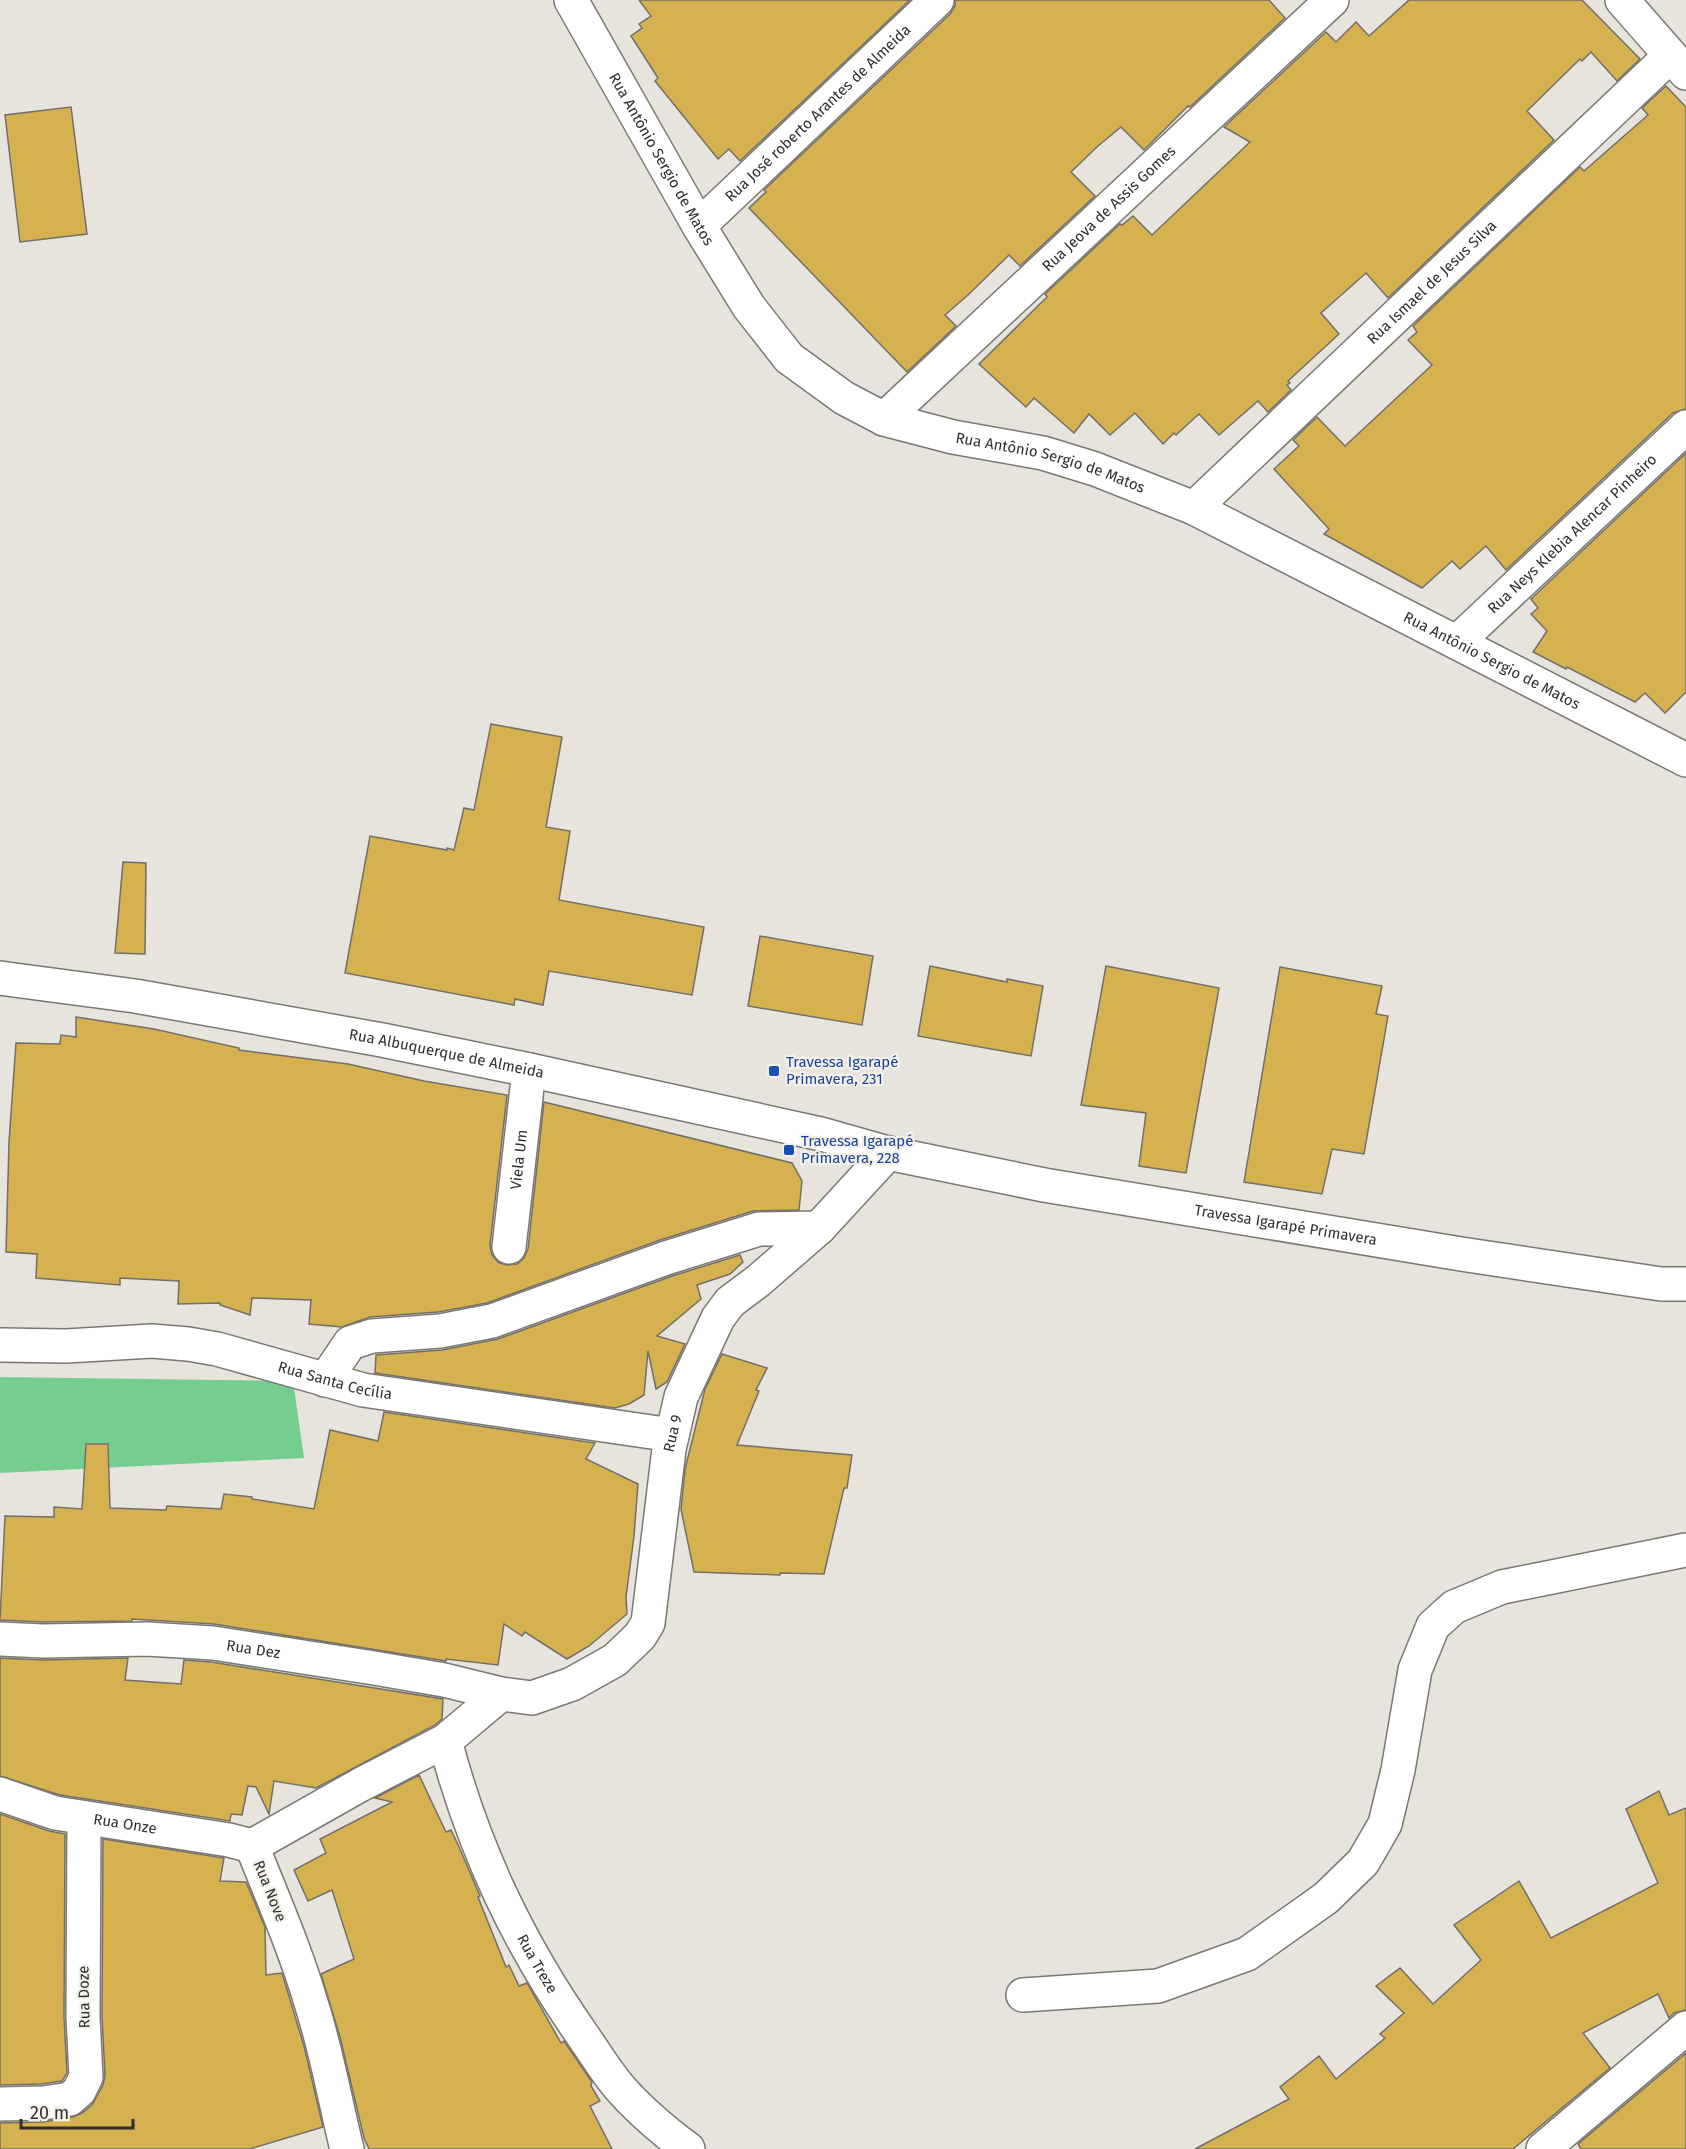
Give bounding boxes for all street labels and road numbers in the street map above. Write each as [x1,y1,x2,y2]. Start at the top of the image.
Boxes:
street label: Rua José roberto Arantes de Almeida [721,21,915,205]
street label: Rua Antônio Sergio de Matos [605,70,718,249]
street label: Rua Jeova de Assis Gomes [1039,142,1179,275]
street label: Rua Ismael de Jesus Silva [1363,217,1500,348]
street label: Rua Antônio Sergio de Matos [954,429,1148,497]
street label: Rua Neys Klebia Alencar Pinheiro [1484,450,1660,618]
street label: Rua Antônio Sergio de Matos [1400,608,1583,713]
street label: Rua Albuquerque de Almeida [348,1025,546,1082]
street label: Viela Um [507,1129,531,1190]
street label: Travessa Igarapé Primavera [1193,1201,1378,1249]
street label: Rua Santa Cecília [276,1358,393,1403]
street label: Rua 9 [660,1413,686,1454]
street label: Rua Dez [225,1636,282,1662]
street label: Rua Onze [92,1810,158,1838]
street label: Rua Nove [250,1858,290,1924]
street label: Rua Treze [513,1931,561,1997]
street label: Rua Doze [74,1965,94,2029]

